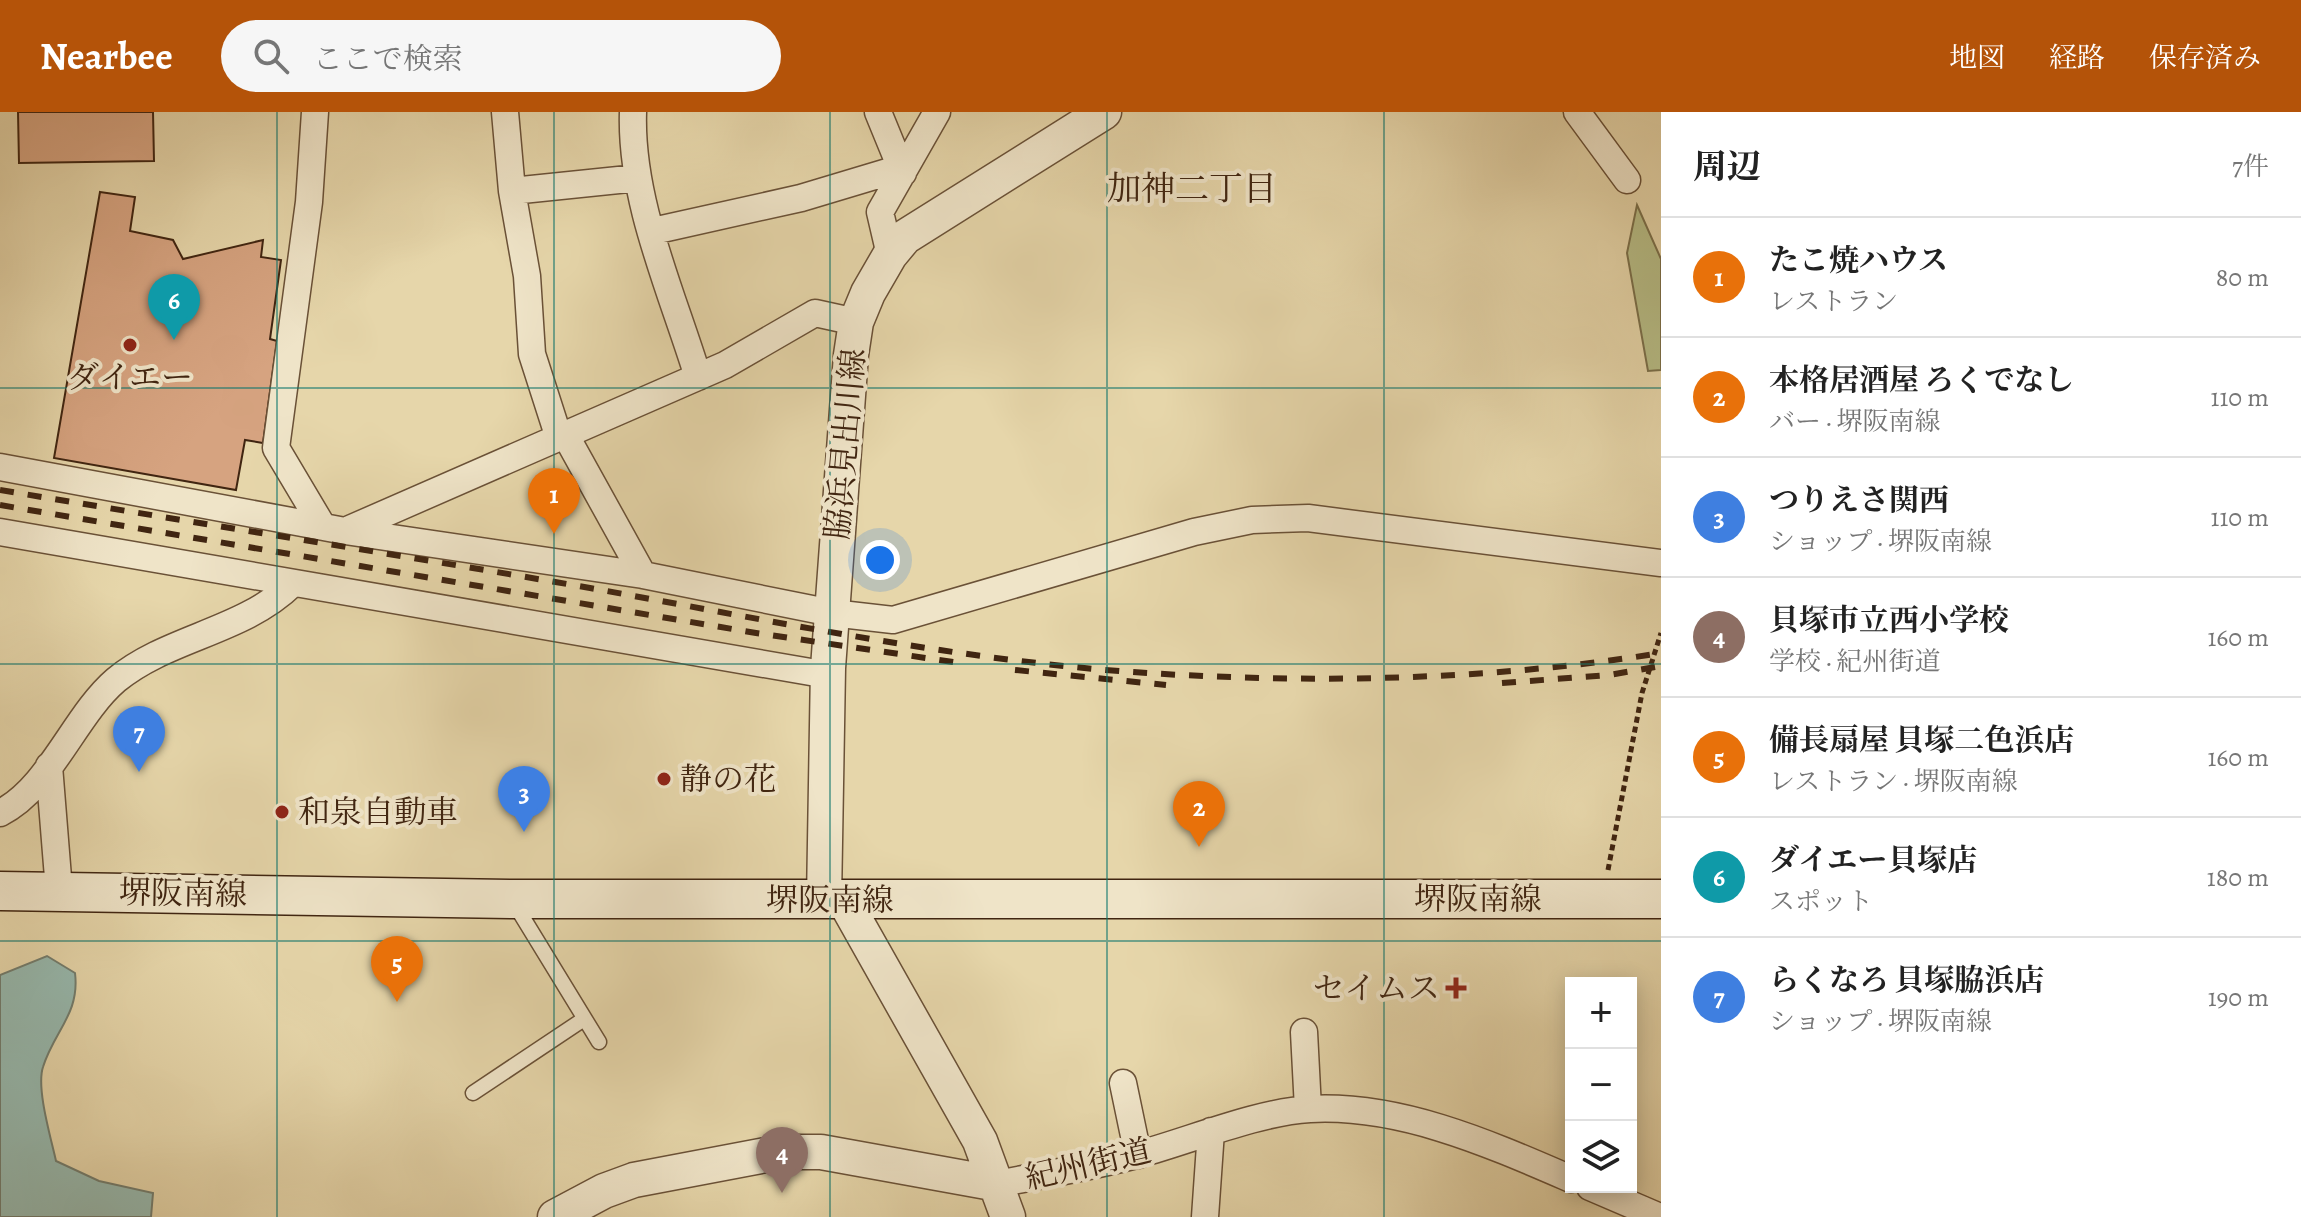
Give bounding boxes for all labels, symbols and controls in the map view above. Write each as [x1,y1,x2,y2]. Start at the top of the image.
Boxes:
search box [221,20,781,92]
text: Nearbee [40,30,173,82]
icon: search [249,34,293,78]
text: ここで検索 [313,39,463,79]
text: 地図 [1949,39,2005,77]
text: 経路 [2049,39,2105,77]
text: 保存済み [2149,39,2261,77]
text: 周辺 [1693,143,1761,190]
text: 7件 [2232,149,2269,184]
district label: 加神二丁目 [1107,165,1277,212]
text: たこ焼ハウス [1769,240,1948,280]
text: 1 [1714,260,1724,295]
text: 80 m [2216,260,2269,295]
pin: 6 [148,274,200,340]
text: レストラン [1769,284,1898,319]
marker: ダイエー [121,336,139,354]
street label: 脇浜見出川線 [815,346,875,542]
place label: ダイエー [67,355,193,399]
text: 本格居酒屋 ろくでなし [1769,360,2074,400]
text: 2 [1713,380,1725,415]
text: 110 m [2211,380,2269,415]
text: バー · 堺阪南線 [1769,404,1940,439]
pin: 1 [528,468,580,534]
text: つりえさ関西 [1769,480,1949,520]
text: 3 [1713,500,1725,535]
text: 110 m [2211,500,2269,535]
text: ショップ · 堺阪南線 [1769,524,1992,559]
your location [860,540,900,580]
text: 貝塚市立西小学校 [1769,600,2009,640]
text: 4 [1713,620,1725,655]
text: 160 m [2207,620,2269,655]
text: 学校 · 紀州街道 [1769,644,1940,679]
pin: 7 [113,706,165,772]
text: 備長扇屋 貝塚二色浜店 [1769,720,2074,760]
text: 5 [1713,740,1725,775]
text: 160 m [2207,740,2269,775]
place label: 静の花 [680,757,776,801]
text: レストラン · 堺阪南線 [1769,764,2018,799]
pin: 3 [498,766,550,832]
marker: 静の花 [655,770,673,788]
pin: 2 [1173,781,1225,847]
place label: 和泉自動車 [298,790,458,834]
marker: 和泉自動車 [273,803,291,821]
text: ダイエー貝塚店 [1769,840,1977,880]
text: 6 [1713,860,1725,895]
text: 180 m [2207,860,2269,895]
street label: 堺阪南線 [119,870,247,916]
street label: 堺阪南線 [1414,877,1542,921]
street label: 堺阪南線 [766,878,894,922]
text: スポット [1769,884,1873,919]
pin: 5 [371,936,423,1002]
text: らくなろ 貝塚脇浜店 [1769,960,2044,1000]
place label: セイムス [1313,966,1440,1010]
map controls [1565,977,1637,1193]
button: + [1565,977,1637,1049]
marker: セイムス [1447,979,1465,997]
text: 7 [1713,980,1725,1015]
text: 190 m [2208,980,2269,1015]
text: ショップ · 堺阪南線 [1769,1004,1992,1039]
button: − [1565,1049,1637,1121]
button: layers [1565,1121,1637,1193]
pin: 4 [756,1127,808,1193]
street label: 紀州街道 [1021,1128,1155,1200]

